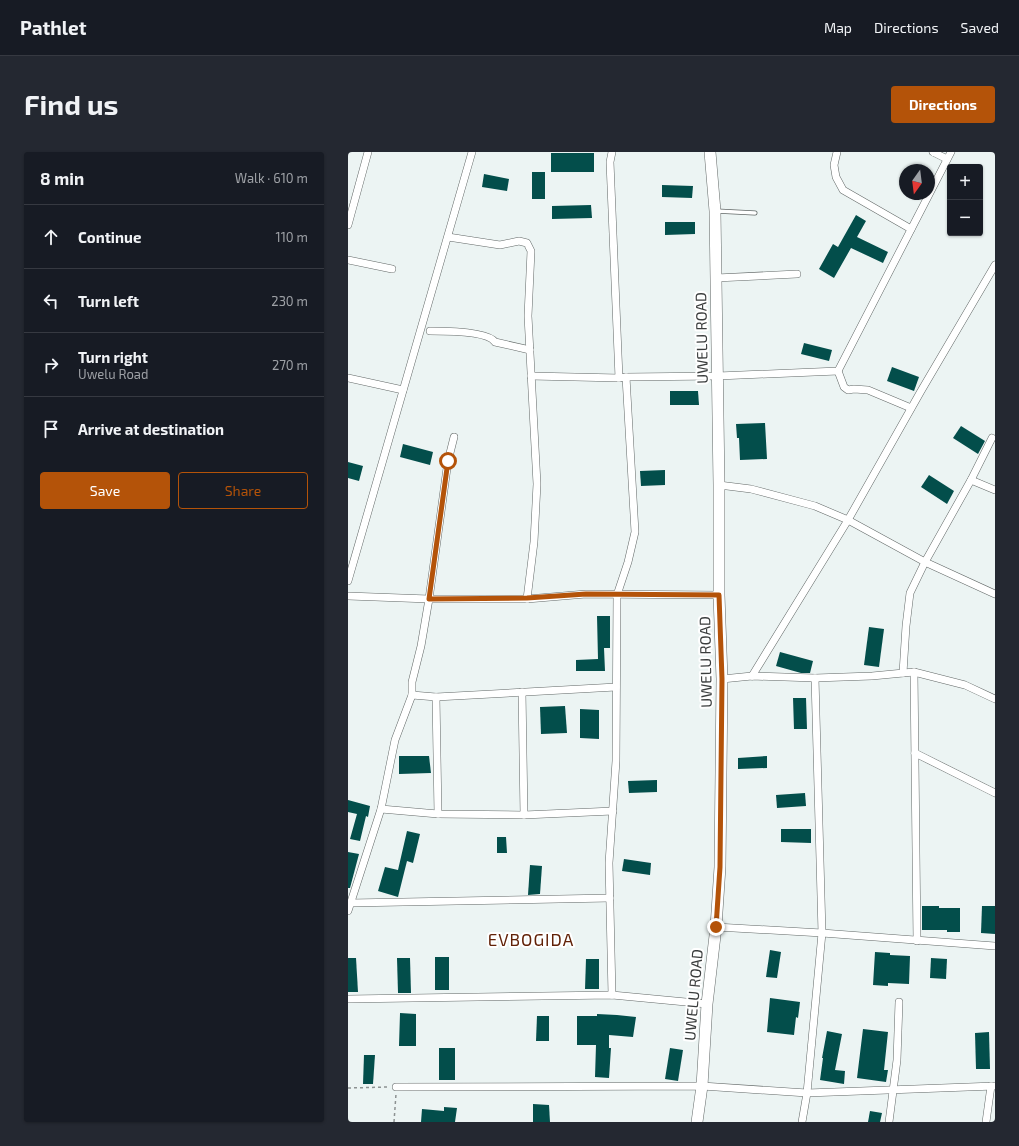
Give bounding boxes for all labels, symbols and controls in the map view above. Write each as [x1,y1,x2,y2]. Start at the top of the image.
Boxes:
text: Pathlet [20,16,86,39]
text: Map [824,19,852,36]
text: Directions [874,19,939,36]
text: Saved [961,19,999,36]
button: Directions [891,86,995,123]
text: Find us [24,87,118,121]
north arrow [899,164,935,200]
map controls [947,164,983,236]
button: + [947,164,983,200]
text: 8 min [40,168,84,188]
text: Walk · 610 m [235,170,308,186]
button: − [947,200,983,236]
icon: ahead [40,226,62,248]
text: Continue [78,228,141,246]
text: 110 m [276,229,308,245]
icon: left [40,290,62,312]
text: Turn left [78,292,139,310]
street label: UWELU ROAD [691,292,711,384]
text: 230 m [271,293,308,309]
text: Turn right [78,348,148,366]
icon: right [40,354,62,376]
text: 270 m [272,357,308,373]
text: Uwelu Road [78,366,148,382]
icon: arrive [40,418,62,440]
text: Arrive at destination [78,420,224,438]
route start [439,452,457,470]
button: Save [40,472,170,509]
button: Share [178,472,308,509]
street label: UWELU ROAD [695,616,715,708]
route end [707,918,725,936]
district label: EVBOGIDA [488,929,574,949]
street label: UWELU ROAD [680,948,706,1041]

